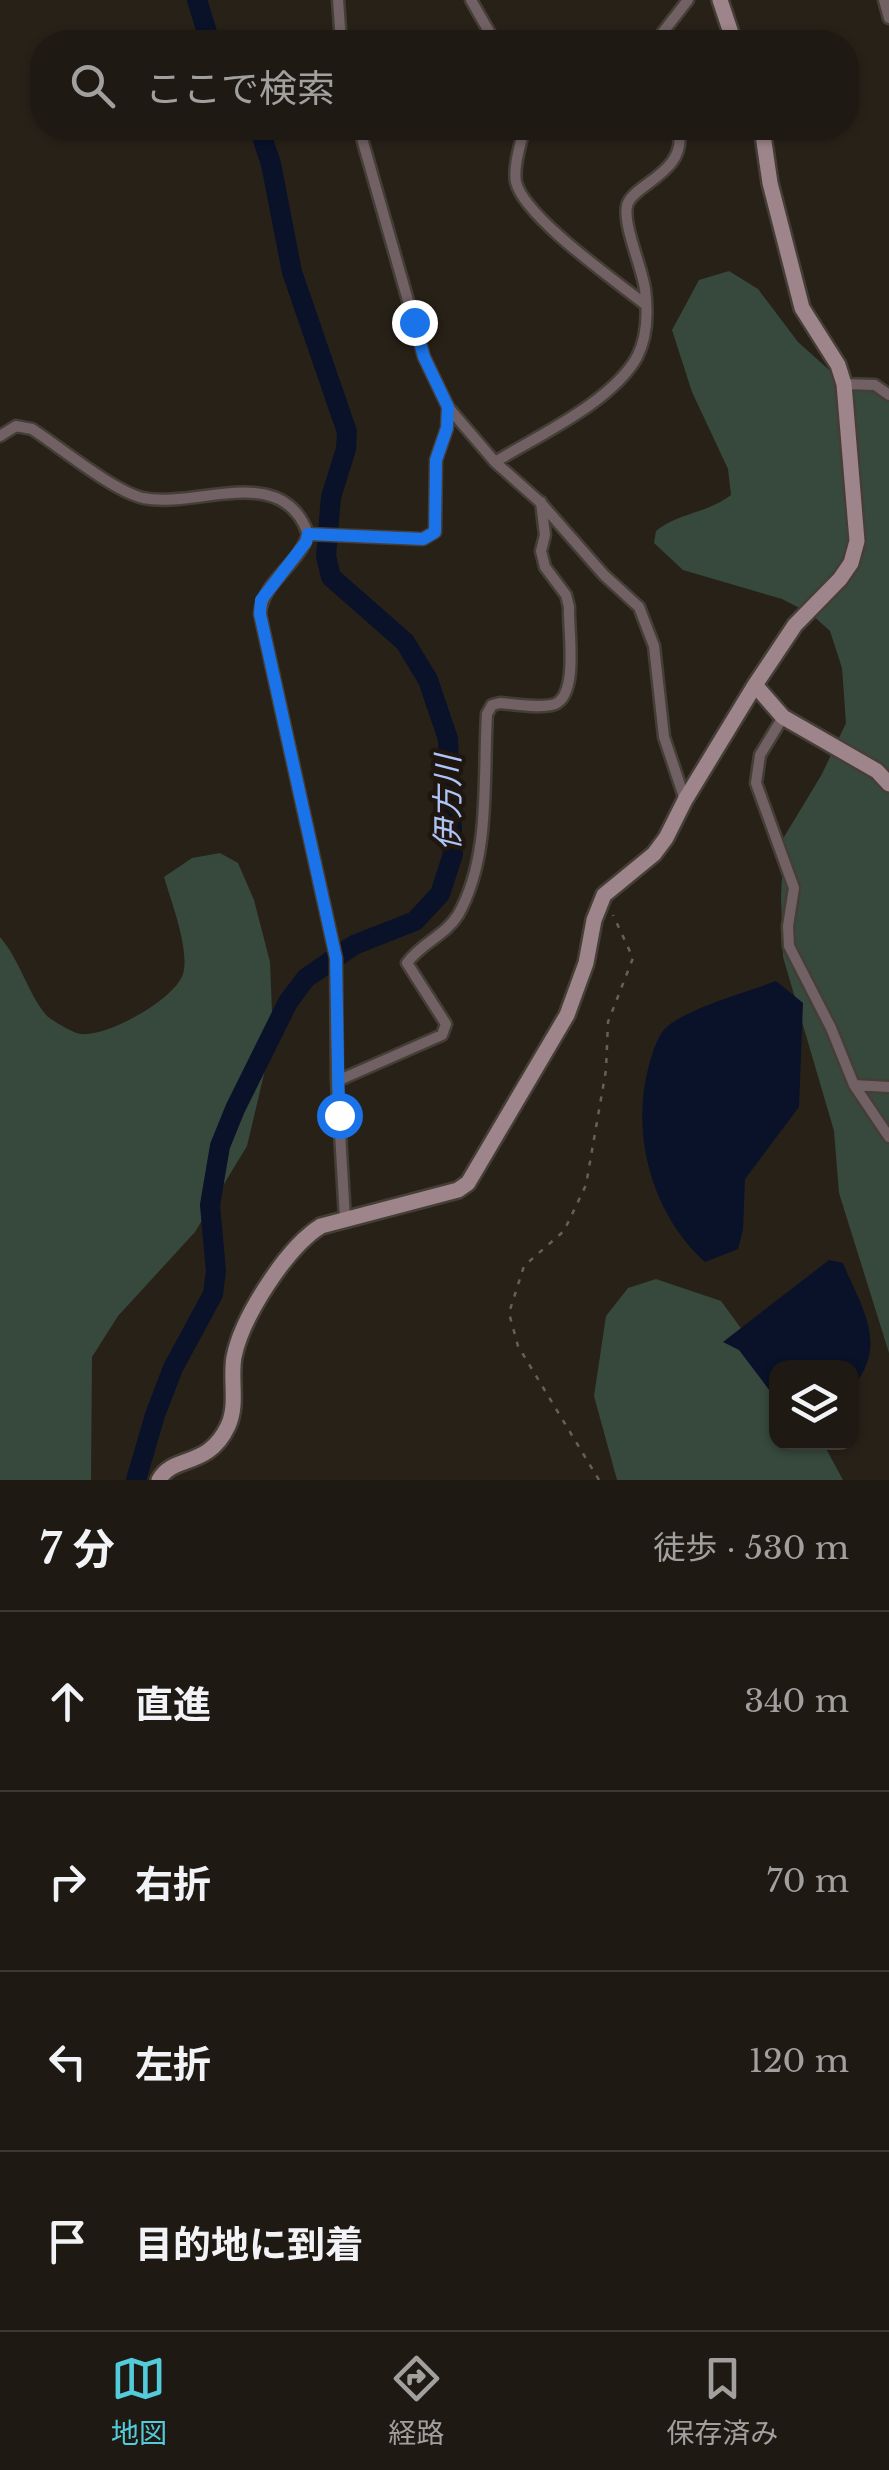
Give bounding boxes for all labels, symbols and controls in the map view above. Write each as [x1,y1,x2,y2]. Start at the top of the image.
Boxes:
search box [30,30,859,140]
icon: search [65,58,120,113]
text: ここで検索 [145,65,335,112]
route end [392,300,438,346]
water label: 伊方川 [428,752,468,851]
route start [317,1093,363,1139]
map controls [769,1360,859,1450]
button: layers [769,1360,859,1450]
text: 7 分 [40,1523,115,1575]
text: 徒歩 · 530 m [653,1528,849,1568]
icon: ahead [40,1674,95,1729]
text: 直進 [135,1681,211,1728]
text: 340 m [744,1681,849,1721]
icon: right [40,1854,95,1909]
text: 右折 [135,1861,211,1908]
text: 70 m [767,1861,849,1901]
icon: left [40,2034,95,2089]
text: 左折 [135,2041,211,2088]
text: 120 m [749,2041,849,2081]
icon: arrive [40,2214,95,2269]
text: 目的地に到着 [135,2221,363,2268]
tab: 地図 [111,2351,167,2451]
tab: 経路 [388,2351,444,2451]
tab: 保存済み [666,2351,778,2451]

